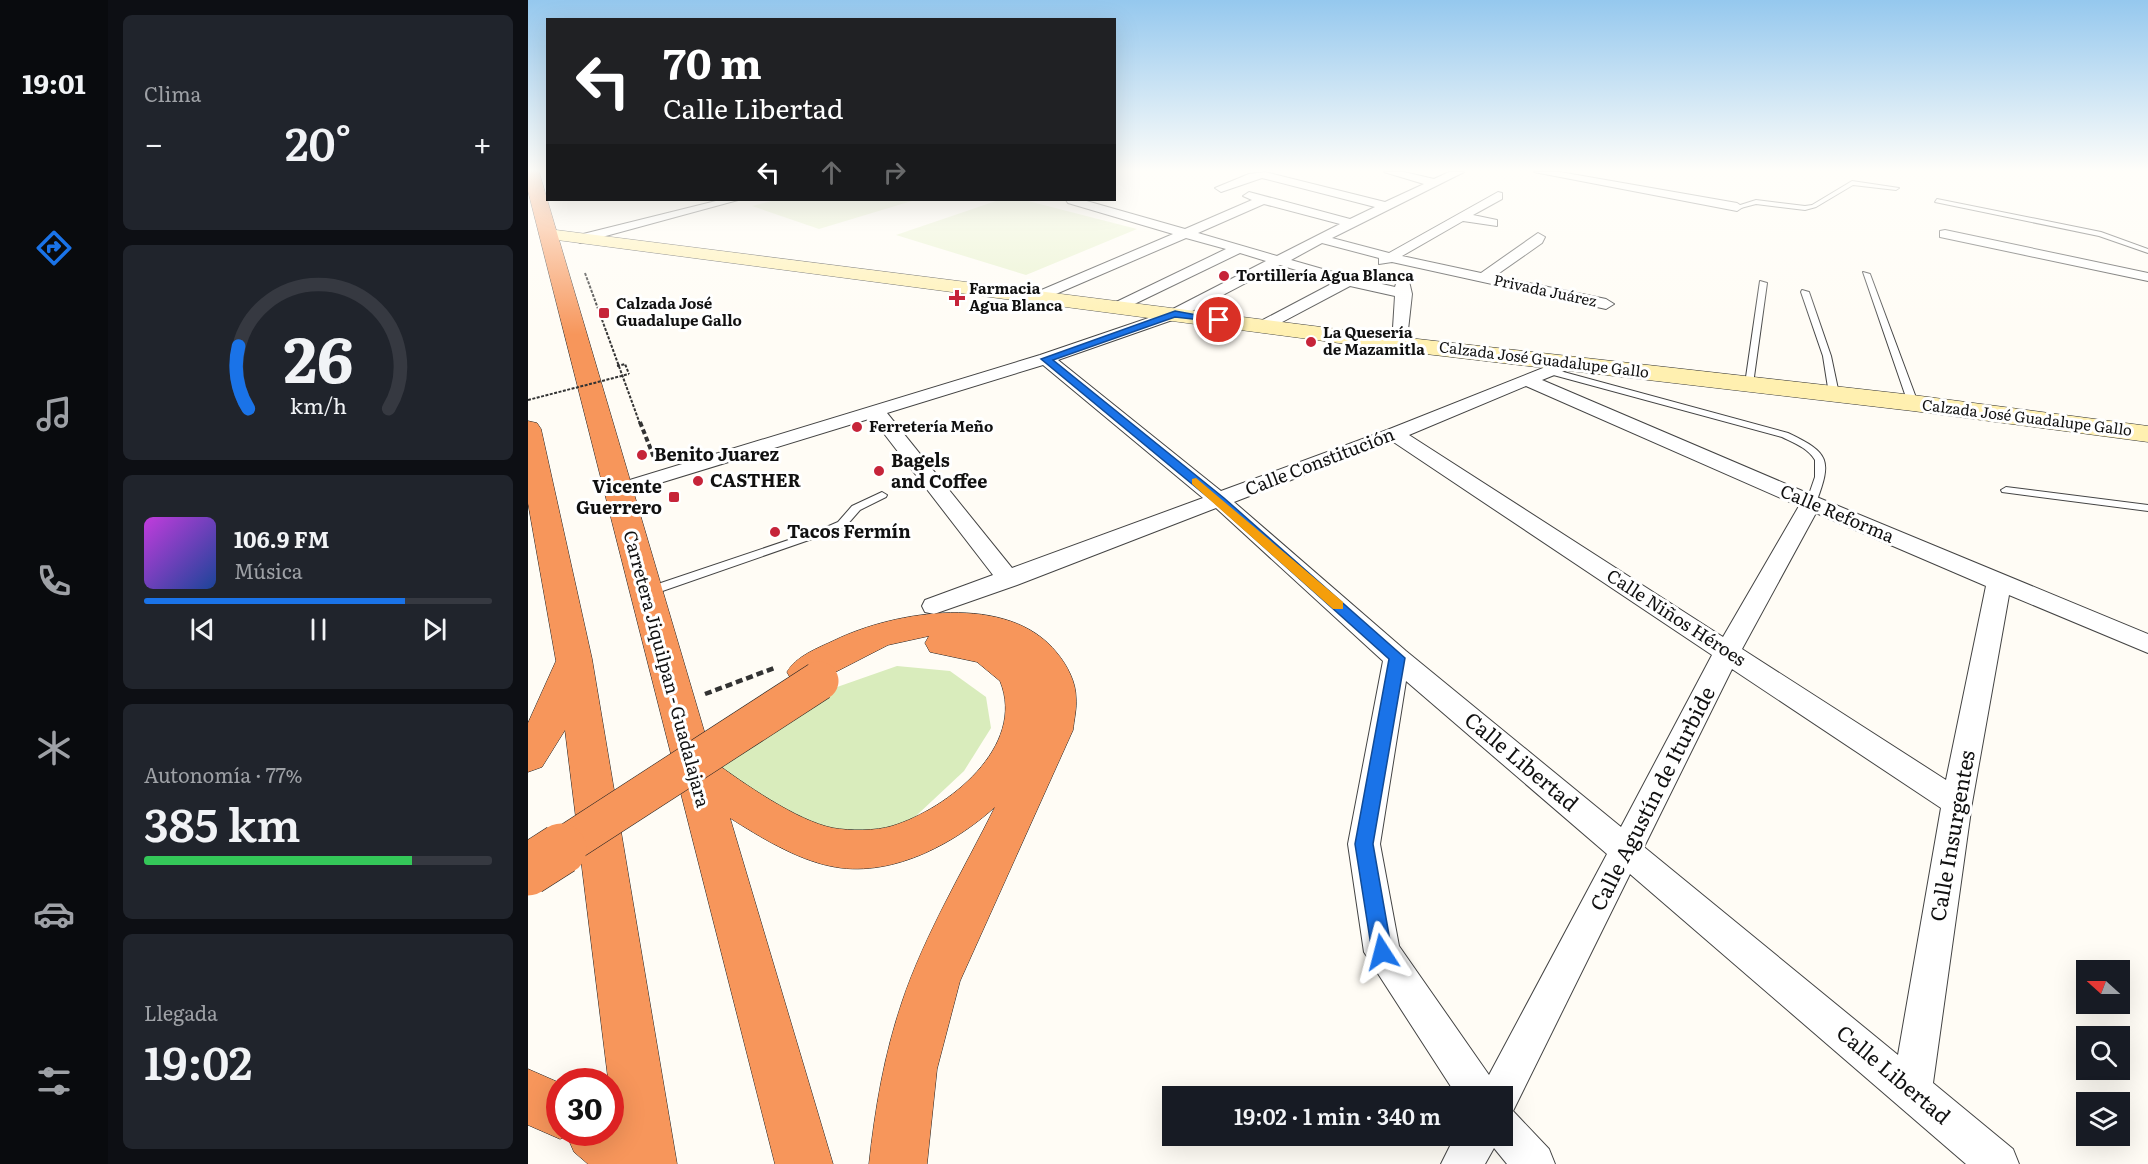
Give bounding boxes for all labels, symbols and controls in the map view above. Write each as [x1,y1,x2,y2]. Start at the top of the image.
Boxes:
text: 70 m [663,30,762,92]
icon: left [564,42,642,120]
text: 19:01 [22,62,86,102]
text: Clima [144,78,201,108]
text: Calle Libertad [663,87,844,127]
text: 20° [285,108,351,175]
text: − [144,117,163,166]
text: + [473,117,492,166]
icon: left [752,156,785,189]
icon: ahead [815,156,848,189]
icon: right [878,156,911,189]
icon: directions [33,227,75,269]
place label: Tortillería Agua Blanca [1236,263,1414,286]
street label: Privada Juárez [1492,267,1599,312]
marker: Tortillería Agua Blanca [1217,269,1231,283]
place label: Farmacia Agua Blanca [969,276,1063,316]
place label: Calzada José Guadalupe Gallo [616,291,742,331]
marker: Farmacia Agua Blanca [950,291,964,305]
pin [1193,294,1244,345]
icon: arrive [1202,303,1235,336]
marker: Calzada José Guadalupe Gallo [597,306,611,320]
text: 26 [283,310,353,402]
place label: La Quesería de Mazamitla [1323,320,1425,360]
street label: Calzada José Guadalupe Gallo [1438,334,1651,383]
marker: La Quesería de Mazamitla [1304,335,1318,349]
text: km/h [289,390,347,422]
street label: Calzada José Guadalupe Gallo [1921,392,2134,441]
icon: music [33,393,75,435]
place label: Ferretería Meño [869,414,993,437]
marker: Ferretería Meño [850,420,864,434]
street label: Calle Constitución [1241,420,1398,502]
place label: Benito Juarez [654,440,780,467]
place label: Bagels and Coffee [891,446,987,494]
marker: Benito Juarez [635,448,649,462]
marker: Bagels and Coffee [872,464,886,478]
place label: CASTHER [710,466,801,493]
place label: Vicente Guerrero [576,472,662,520]
marker: CASTHER [691,474,705,488]
street label: Calle Reforma [1776,476,1899,549]
marker: Vicente Guerrero [667,490,681,504]
place label: Tacos Fermín [787,517,911,544]
text: 106.9 FM [234,522,329,555]
marker: Tacos Fermín [768,525,782,539]
street label: Carretera Jiquilpan - Guadalajara [617,527,718,810]
text: Música [234,555,303,585]
icon: phone [33,560,75,602]
street label: Calle Niños Héroes [1602,561,1752,672]
icon: previous [186,613,219,646]
icon: pause [302,613,335,646]
icon: next [418,613,451,646]
street label: Calle Agustín de Iturbide [1581,680,1721,916]
street label: Calle Libertad [1459,703,1586,817]
icon: climate [33,727,75,769]
street label: Calle Insurgentes [1920,747,1981,924]
text: Autonomía · 77% [144,759,303,789]
text: 385 km [144,789,301,856]
icon: car [33,893,75,935]
position arrow [1350,920,1414,984]
north arrow [2076,960,2130,1014]
map controls [2076,960,2130,1146]
text: Llegada [144,997,218,1027]
street label: Calle Libertad [1831,1016,1958,1130]
button: search [2076,1026,2130,1080]
text: 19:02 [144,1027,252,1094]
icon: filters [33,1060,75,1102]
speed limit sign: 30 [546,1068,624,1146]
button: layers [2076,1092,2130,1146]
text: 19:02 · 1 min · 340 m [1234,1099,1441,1132]

